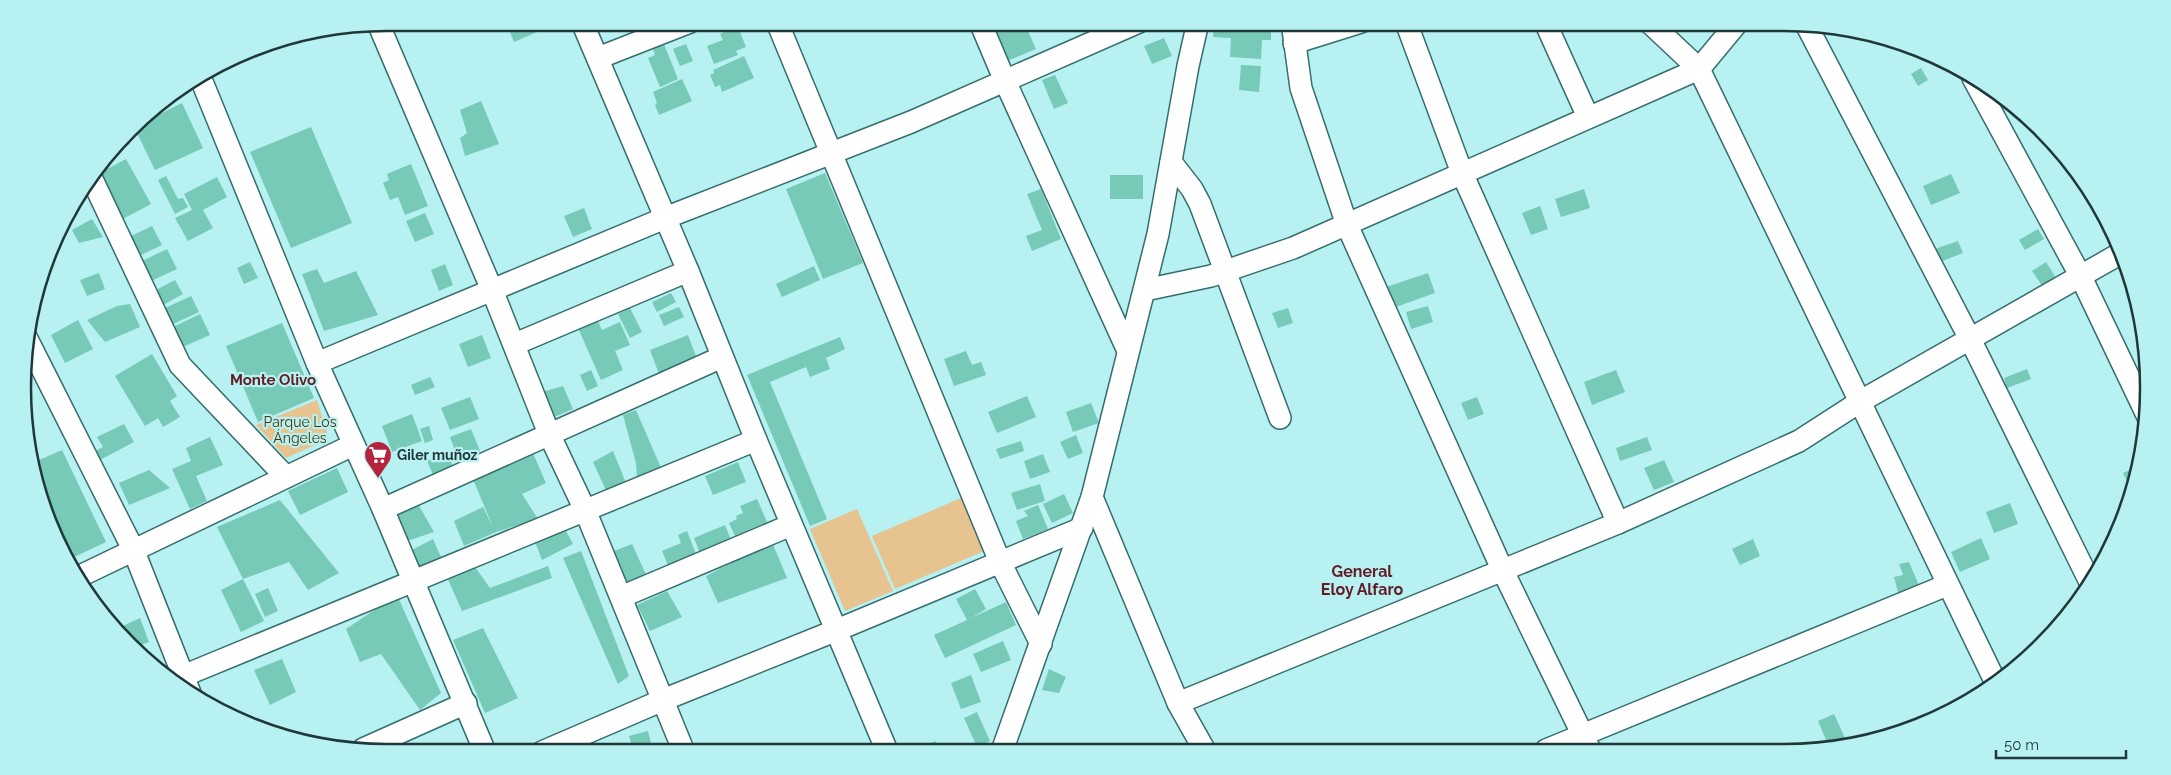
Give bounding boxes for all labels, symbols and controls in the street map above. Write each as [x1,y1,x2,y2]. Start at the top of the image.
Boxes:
district label: Monte Olivo [230,371,316,389]
park label: Parque Los Ángeles [264,414,337,446]
supermarket icon: Giler muñoz [363,440,393,479]
place label: Giler muñoz [397,447,478,463]
district label: General Eloy Alfaro [1321,562,1403,599]
scale bar [1996,728,2126,760]
text: 50 m [2004,736,2039,754]

